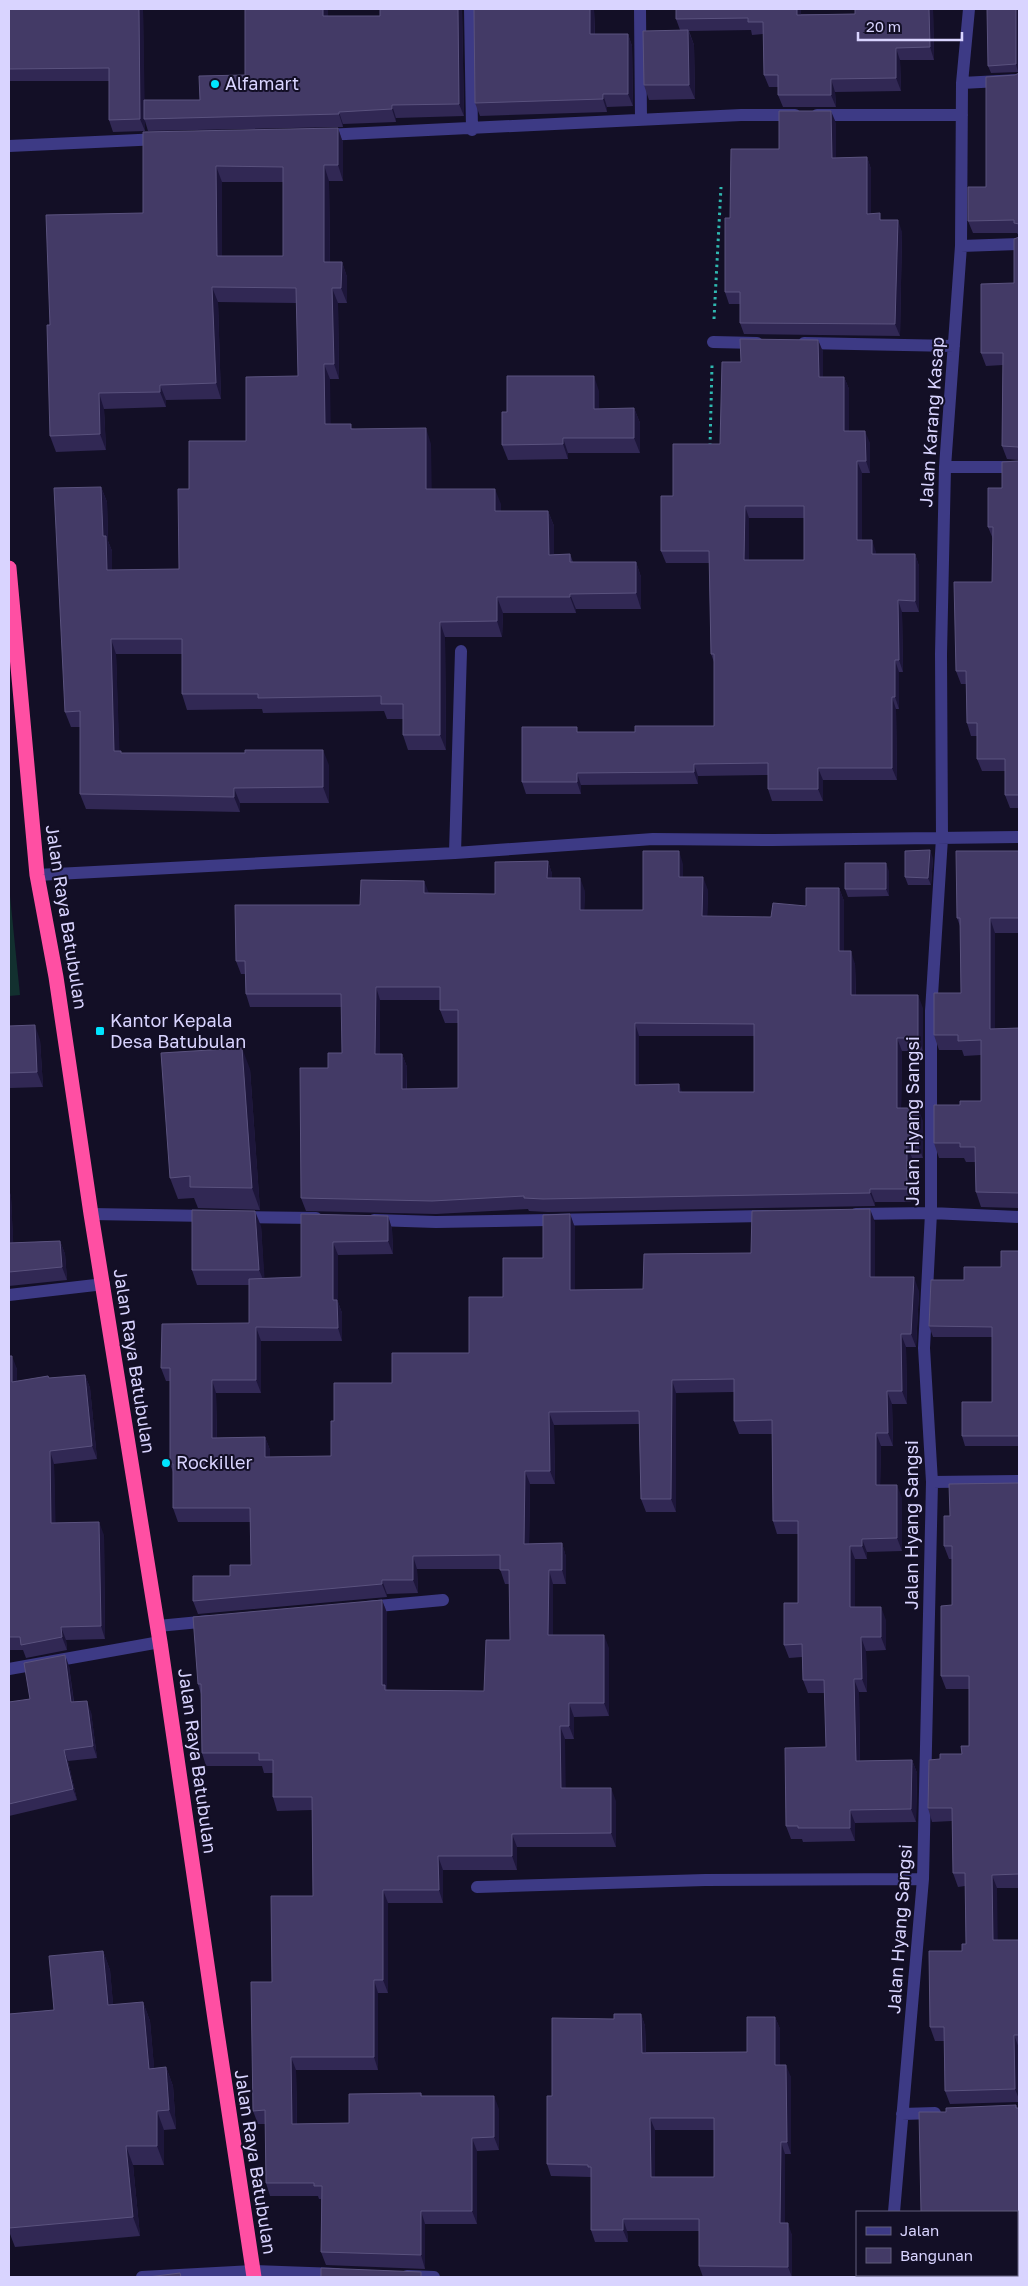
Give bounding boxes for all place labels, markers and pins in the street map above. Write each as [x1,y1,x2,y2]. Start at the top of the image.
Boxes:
place label: Alfamart [225,72,299,94]
marker: Alfamart [209,78,221,90]
place label: Kantor Kepala Desa Batubulan [110,1009,246,1052]
marker: Kantor Kepala Desa Batubulan [94,1025,106,1037]
place label: Rockiller [176,1451,252,1473]
marker: Rockiller [160,1457,172,1469]

